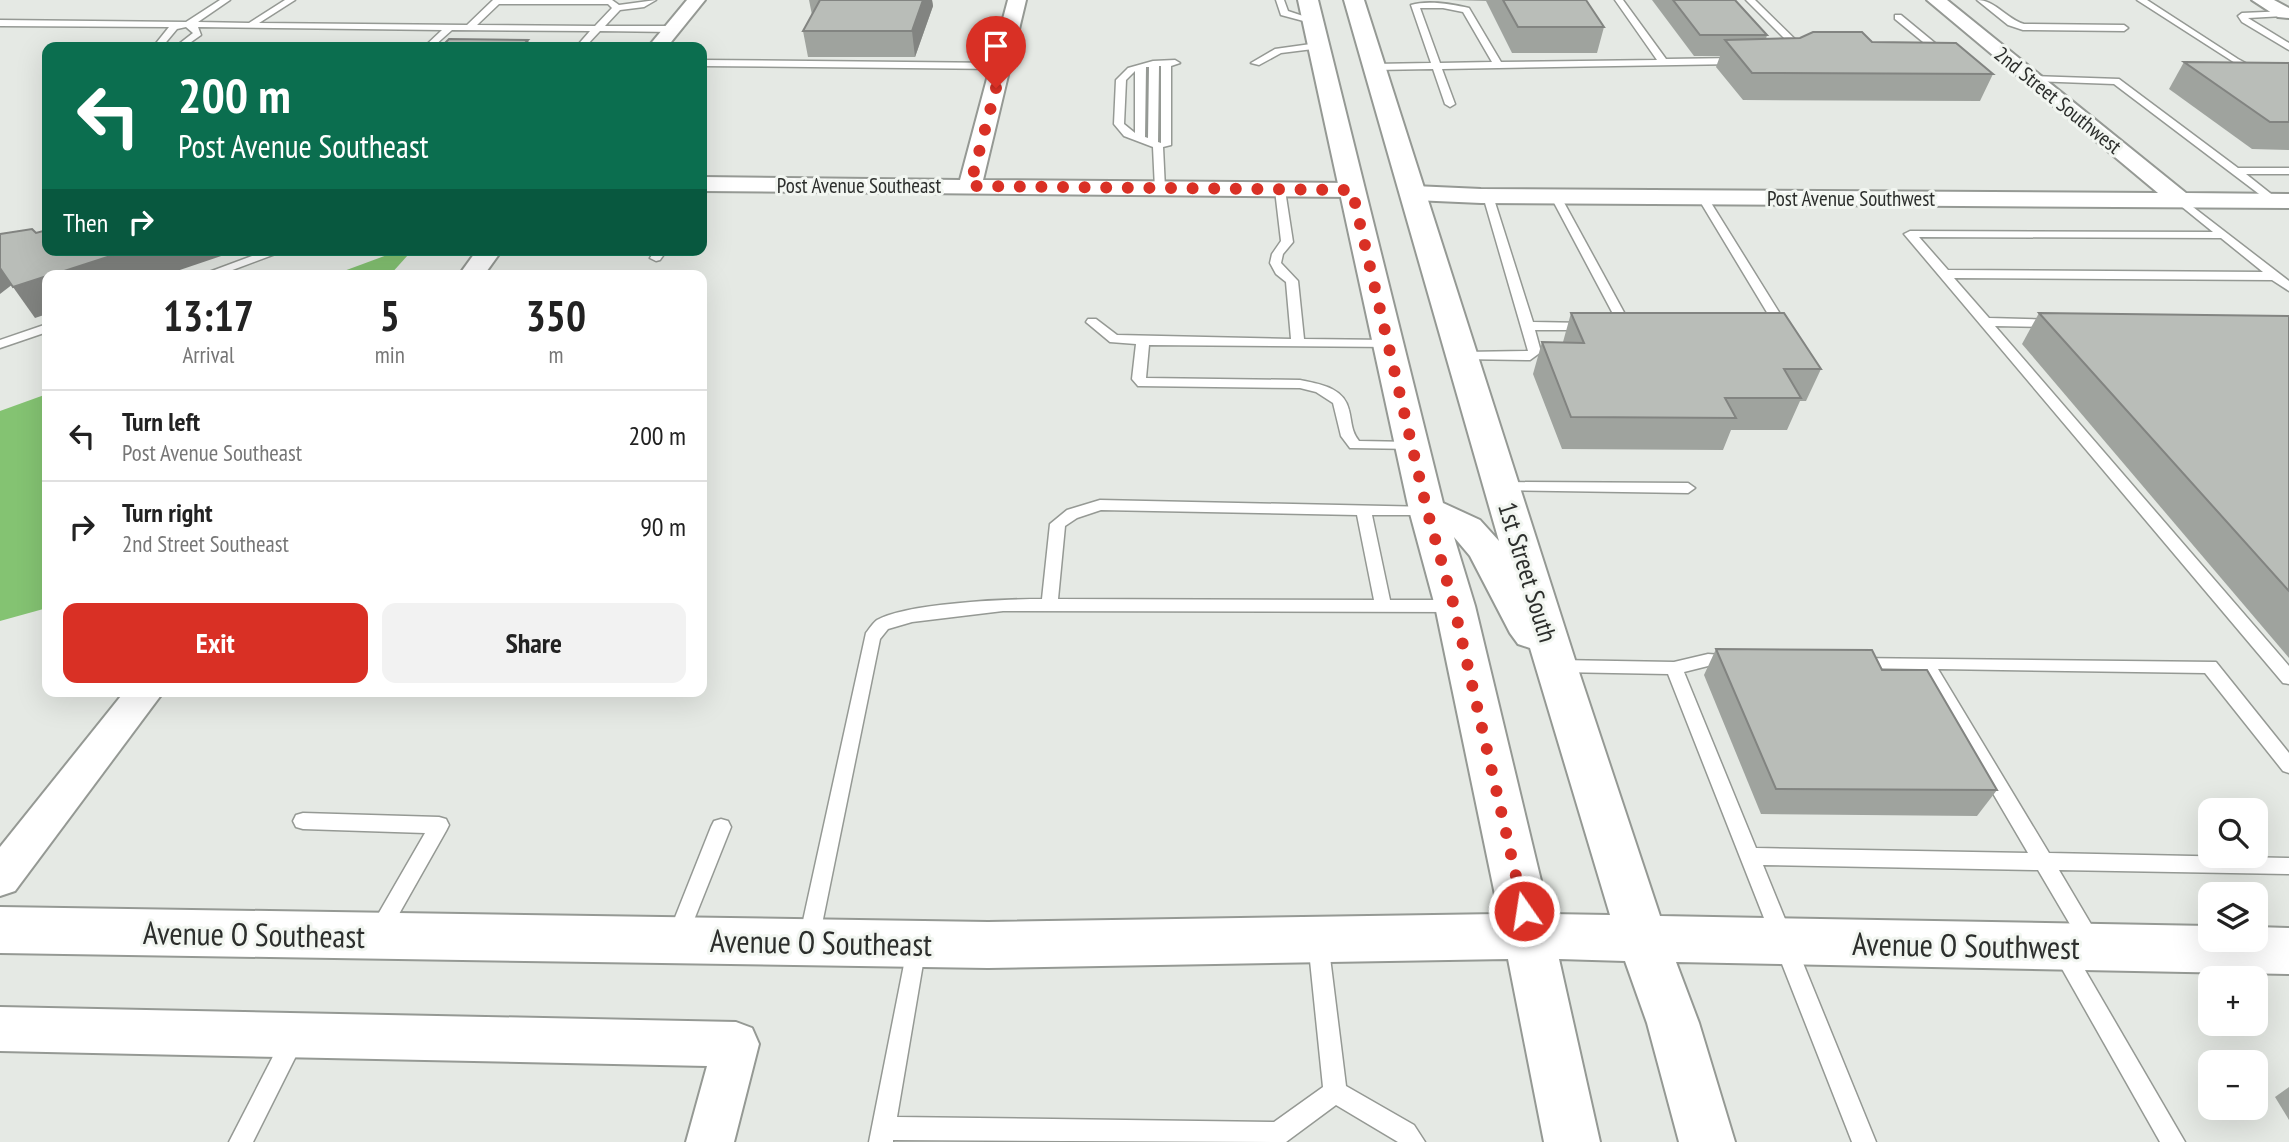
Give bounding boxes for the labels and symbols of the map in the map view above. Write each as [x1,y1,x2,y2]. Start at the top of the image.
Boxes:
pin [966,16,1026,88]
street label: 2nd Street Southwest [1989,40,2127,160]
street label: Post Avenue Southeast [777,172,941,199]
street label: Post Avenue Southwest [1767,185,1935,212]
street label: 1st Street South [1491,498,1565,646]
position arrow [1487,874,1561,948]
street label: Avenue O Southeast [143,911,366,957]
street label: Avenue O Southeast [710,919,933,965]
street label: Avenue O Southwest [1852,922,2080,968]

